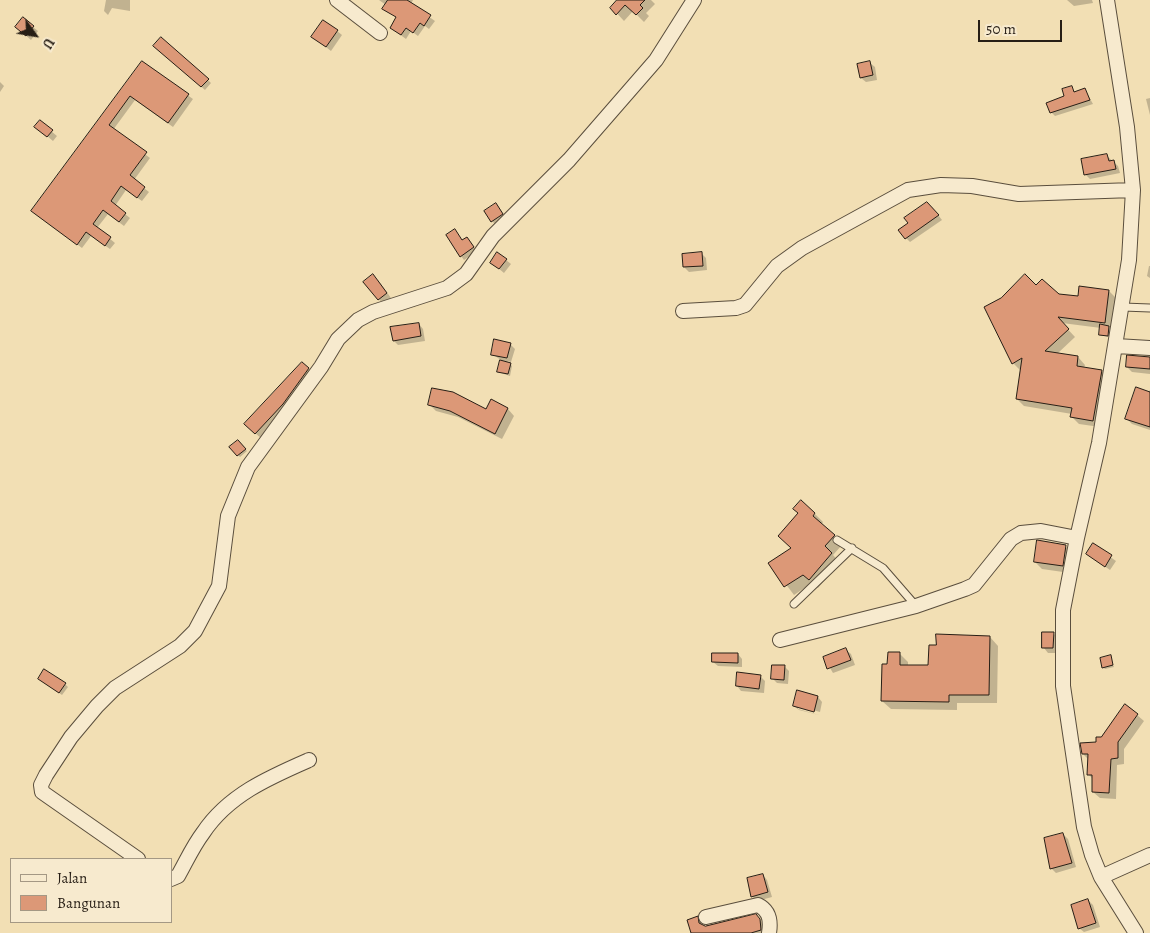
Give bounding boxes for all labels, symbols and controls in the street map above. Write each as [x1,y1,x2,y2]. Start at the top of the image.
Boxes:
north arrow [10,10,60,60]
scale bar [980,10,1064,42]
text: 50 m [986,19,1016,39]
text: U [38,34,59,52]
legend [10,858,172,923]
text: Jalan [57,868,87,888]
text: Bangunan [57,893,120,913]

